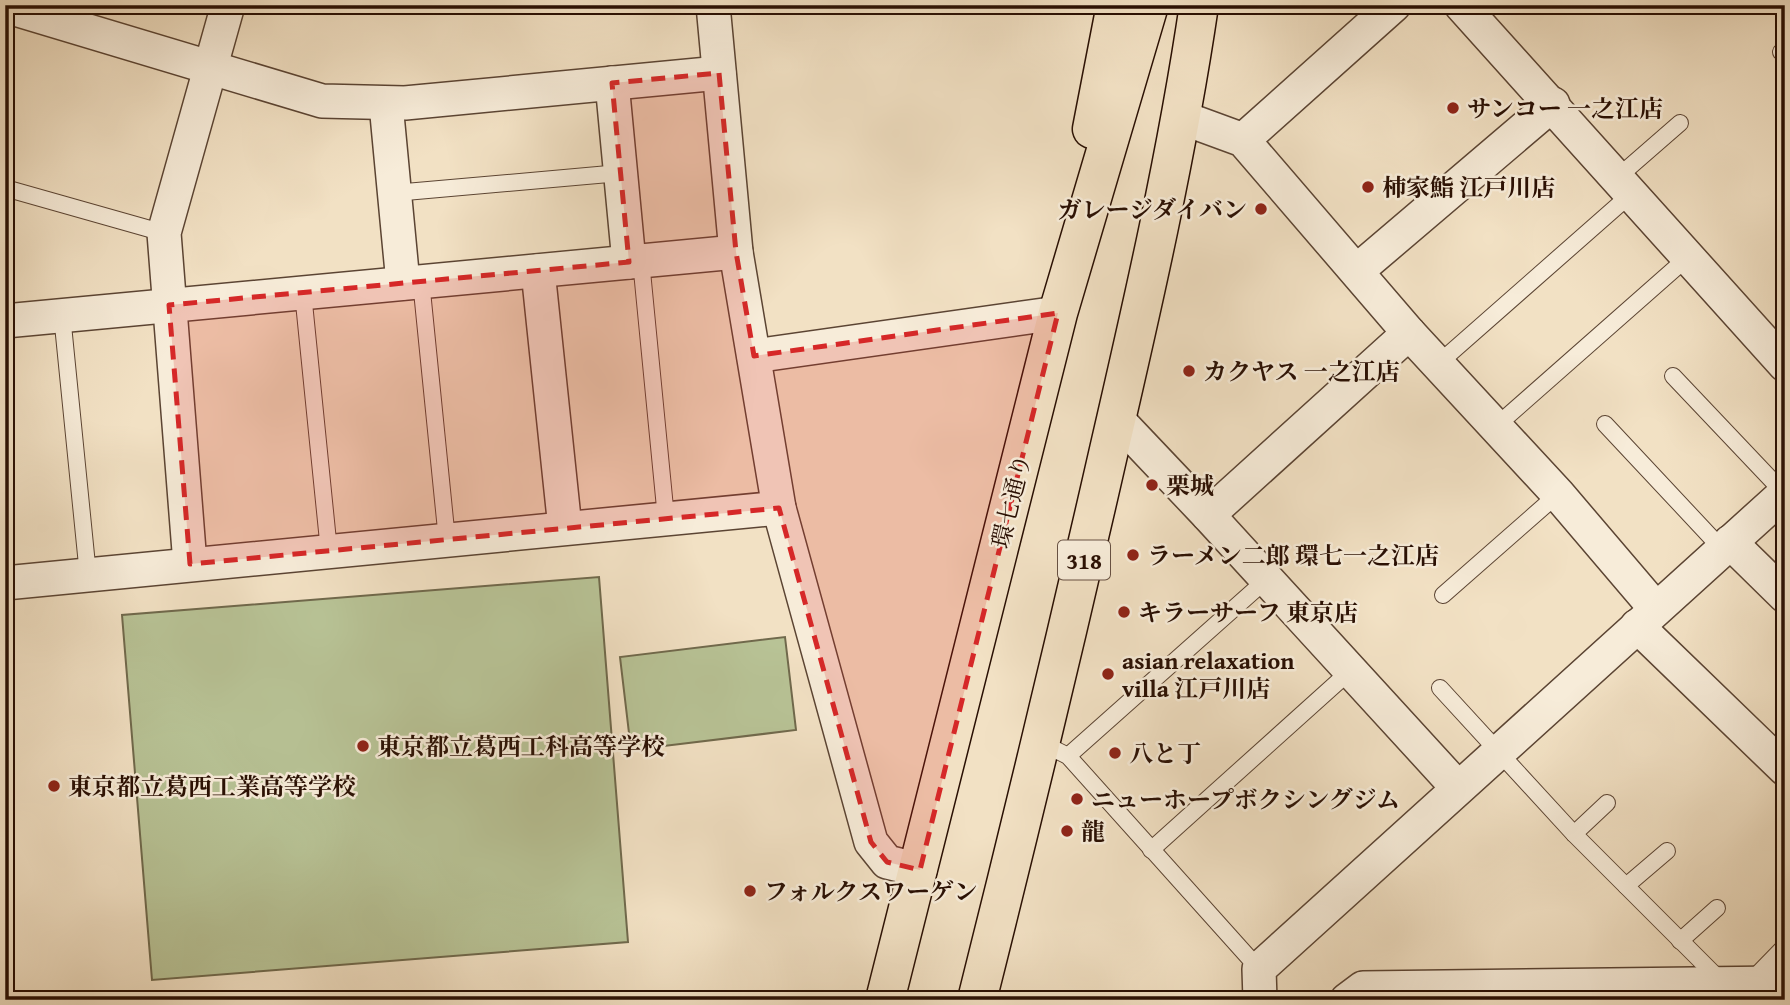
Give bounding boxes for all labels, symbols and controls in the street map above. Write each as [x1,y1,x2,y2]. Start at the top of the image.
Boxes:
place label: サンコー 一之江店 [1467,91,1663,126]
marker: サンコー 一之江店 [1445,100,1461,116]
place label: 柿家鮨 江戸川店 [1382,170,1555,205]
marker: 柿家鮨 江戸川店 [1360,179,1376,195]
place label: ガレージダイバン [1057,192,1247,227]
marker: ガレージダイバン [1253,201,1269,217]
place label: カクヤス 一之江店 [1203,354,1400,389]
marker: カクヤス 一之江店 [1181,363,1197,379]
street label: 環七通り [982,450,1040,552]
place label: 栗城 [1166,468,1214,503]
marker: 栗城 [1144,477,1160,493]
place label: ラーメン二郎 環七一之江店 [1147,538,1439,573]
road number: 318 [1058,540,1110,580]
marker: ラーメン二郎 環七一之江店 [1125,547,1141,563]
place label: キラーサーフ 東京店 [1138,595,1358,630]
marker: キラーサーフ 東京店 [1116,604,1132,620]
place label: asian relaxation villa 江戸川店 [1122,643,1294,706]
marker: asian relaxation villa 江戸川店 [1100,666,1116,682]
place label: 東京都立葛西工科高等学校 [377,729,665,764]
place label: 八と丁 [1129,736,1201,771]
marker: 東京都立葛西工科高等学校 [355,738,371,754]
marker: 八と丁 [1107,745,1123,761]
place label: 東京都立葛西工業高等学校 [68,769,356,804]
marker: 東京都立葛西工業高等学校 [46,778,62,794]
place label: ニューホープボクシングジム [1091,782,1400,817]
marker: ニューホープボクシングジム [1069,791,1085,807]
place label: 龍 [1081,814,1105,849]
marker: 龍 [1059,823,1075,839]
place label: フォルクスワーゲン [764,874,978,909]
marker: フォルクスワーゲン [742,883,758,899]

